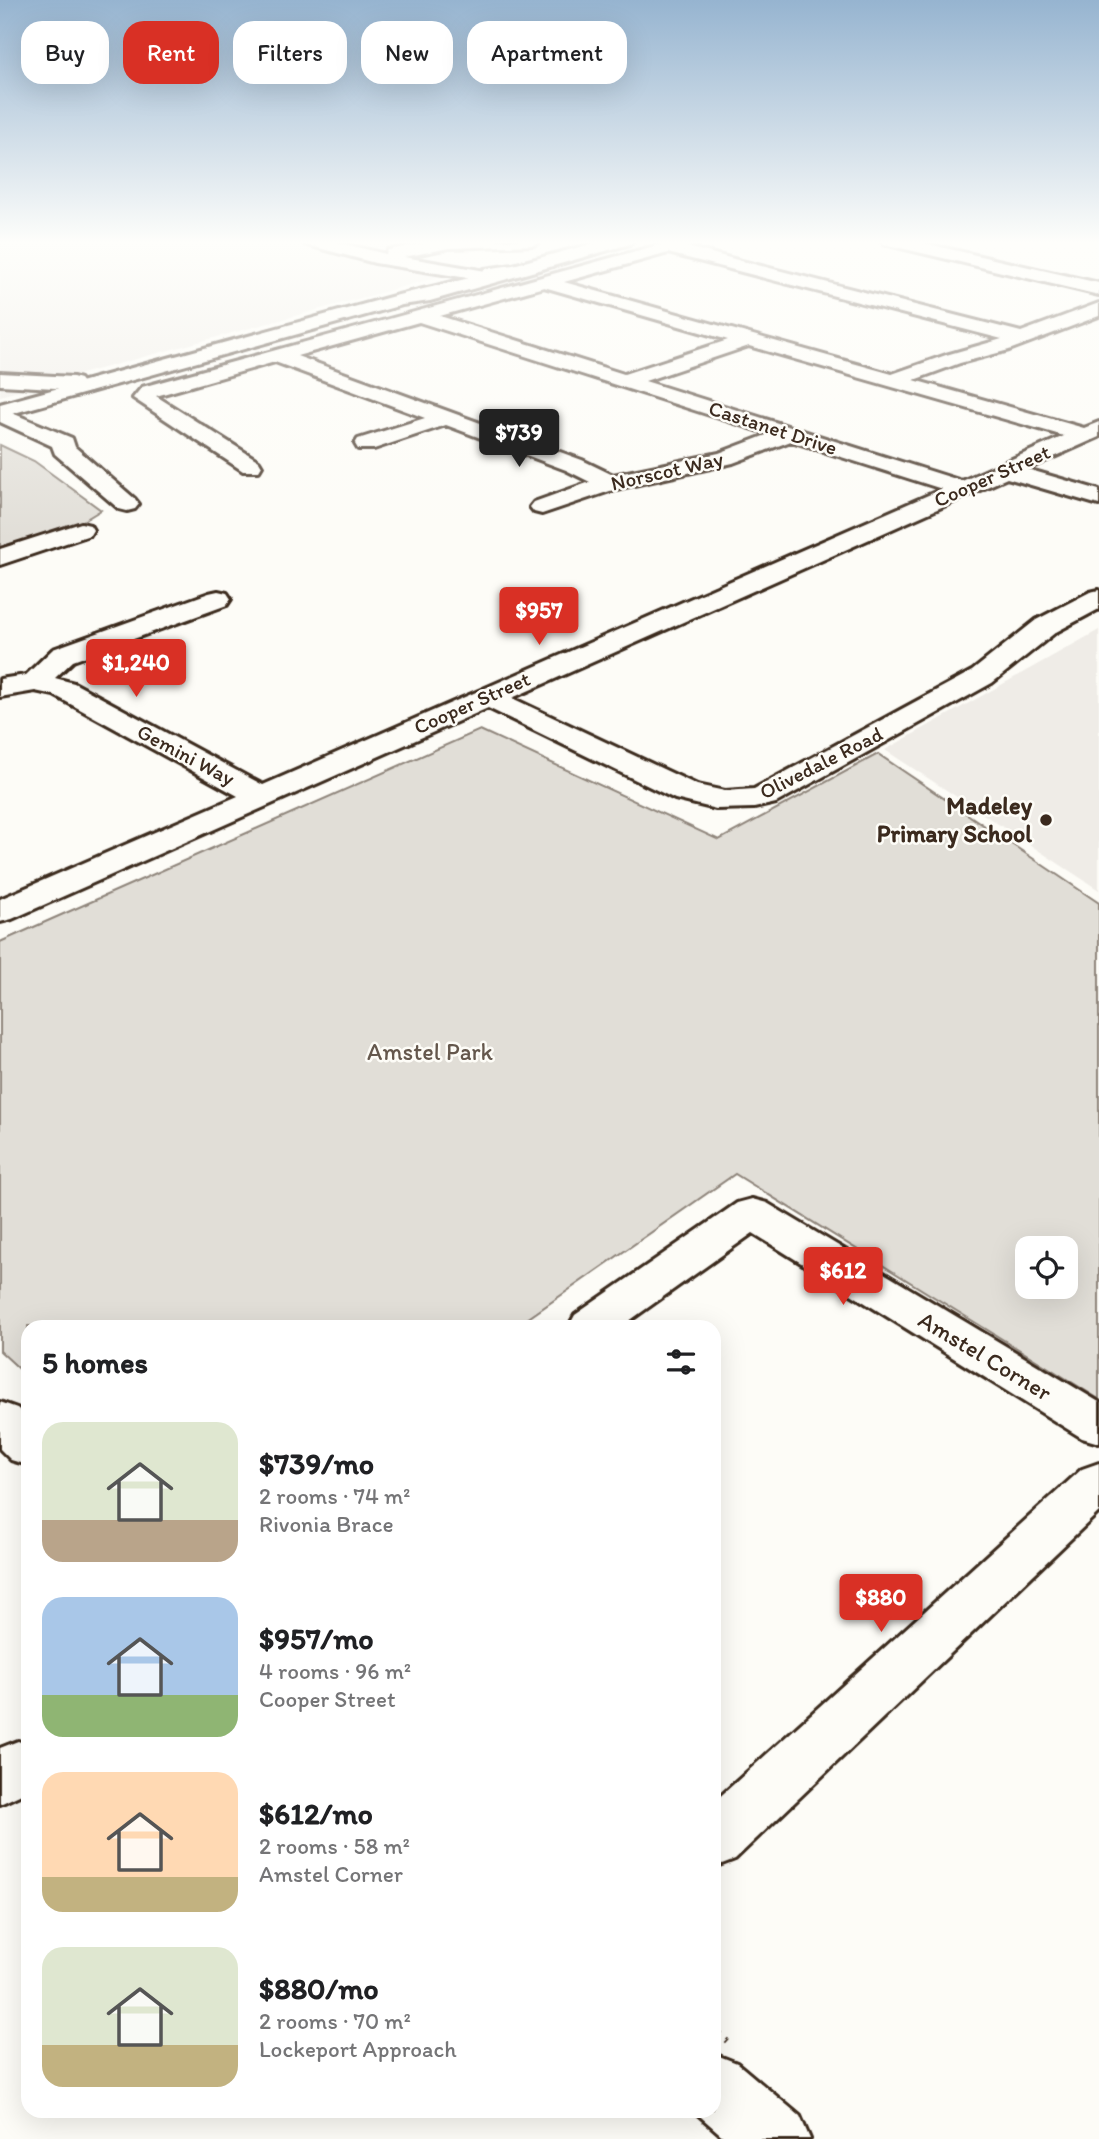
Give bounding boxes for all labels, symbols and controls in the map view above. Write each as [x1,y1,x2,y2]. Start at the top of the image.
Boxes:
chip: Buy [21,21,109,84]
chip: Rent [123,21,219,84]
chip: Filters [233,21,347,84]
chip: New [361,21,453,84]
chip: Apartment [467,21,627,84]
street label: Castanet Drive [706,395,841,460]
pin: $739 [478,410,560,469]
text: $739 [495,418,543,446]
street label: Cooper Street [930,439,1054,512]
street label: Norscot Way [608,445,726,496]
pin: $957 [498,588,580,647]
text: $957 [515,596,563,624]
pin: $1,240 [79,640,193,699]
text: $1,240 [102,648,170,676]
street label: Cooper Street [410,666,534,739]
street label: Gemini Way [133,718,239,791]
street label: Olivedale Road [755,721,886,804]
place label: Madeley Primary School [877,791,1033,849]
marker: Madeley Primary School [1038,812,1054,828]
park label: Amstel Park [367,1037,494,1066]
map controls [1015,1236,1078,1299]
button: locate [1015,1236,1078,1299]
pin: $612 [802,1248,884,1307]
text: $612 [820,1256,866,1284]
street label: Amstel Corner [913,1304,1058,1407]
icon: filters [662,1343,700,1381]
text: 5 homes [42,1344,148,1381]
text: $739/mo [259,1445,374,1482]
icon: home [98,1450,182,1534]
text: 2 rooms · 74 m² [259,1482,411,1510]
text: Rivonia Brace [259,1510,394,1538]
pin: $880 [840,1574,922,1634]
text: $880 [855,1583,907,1611]
text: $957/mo [259,1620,374,1657]
icon: home [98,1625,182,1709]
text: 4 rooms · 96 m² [259,1657,411,1685]
text: Cooper Street [259,1685,396,1713]
text: $612/mo [259,1795,373,1832]
icon: home [98,1800,182,1884]
text: 2 rooms · 58 m² [259,1832,410,1860]
text: Amstel Corner [259,1860,403,1888]
text: $880/mo [259,1970,379,2007]
icon: home [98,1975,182,2059]
text: 2 rooms · 70 m² [259,2007,411,2035]
text: Lockeport Approach [259,2035,457,2063]

